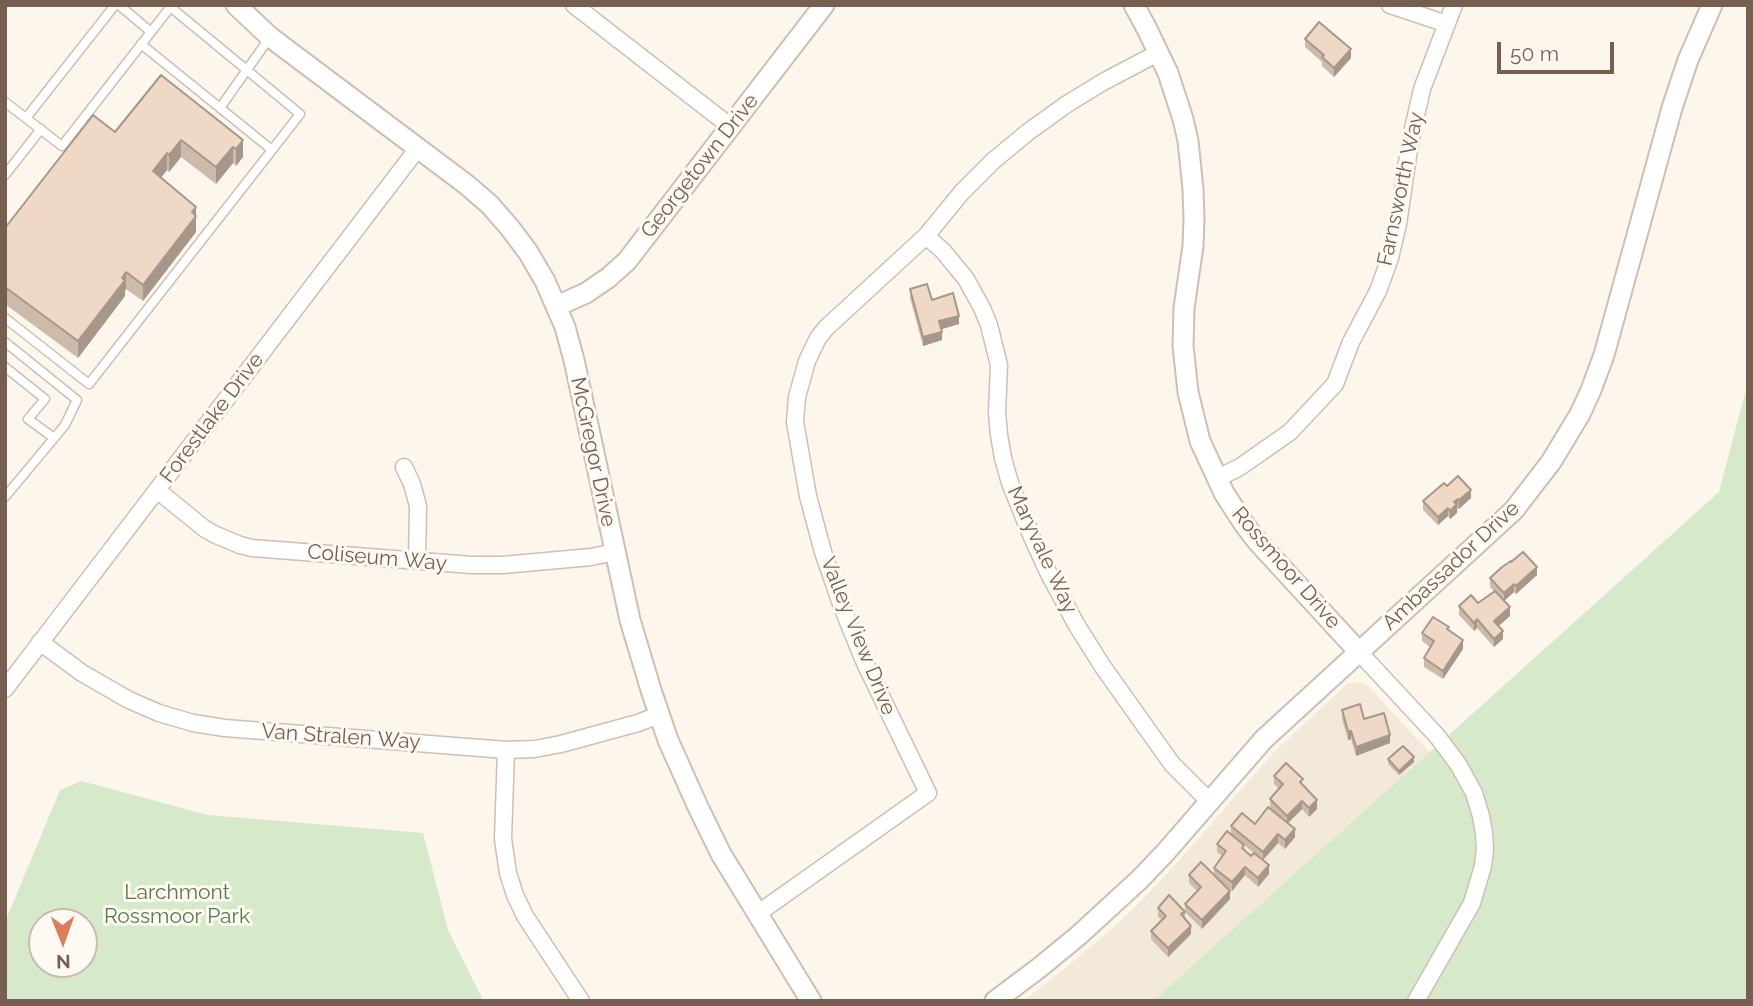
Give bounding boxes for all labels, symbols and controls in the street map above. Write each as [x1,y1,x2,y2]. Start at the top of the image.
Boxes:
scale bar [1501,28,1618,72]
text: 50 m [1510,41,1559,66]
street label: Georgetown Drive [636,89,764,243]
street label: Farnsworth Way [1372,110,1430,268]
street label: Forestlake Drive [155,348,269,488]
street label: McGregor Drive [565,375,621,529]
street label: Maryvale Way [1002,482,1082,618]
street label: Ambassador Drive [1377,496,1525,636]
street label: Rossmoor Drive [1226,502,1346,634]
street label: Coliseum Way [306,539,448,577]
street label: Valley View Drive [815,553,901,719]
street label: Van Stralen Way [261,719,421,755]
park label: Larchmont Rossmoor Park [104,880,250,930]
north arrow [28,908,98,978]
text: N [56,951,71,973]

